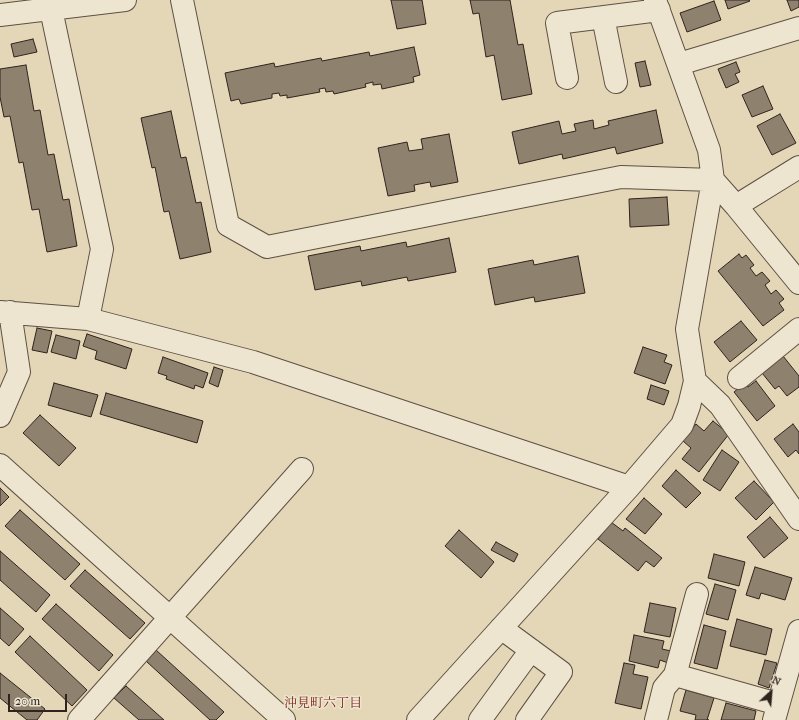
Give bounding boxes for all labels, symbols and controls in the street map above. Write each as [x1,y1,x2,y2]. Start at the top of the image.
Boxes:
north arrow [751,672,791,712]
text: N [770,673,783,688]
scale bar [10,686,69,712]
text: 20 m [15,694,40,708]
district label: 沖見町六丁目 [284,696,362,712]

